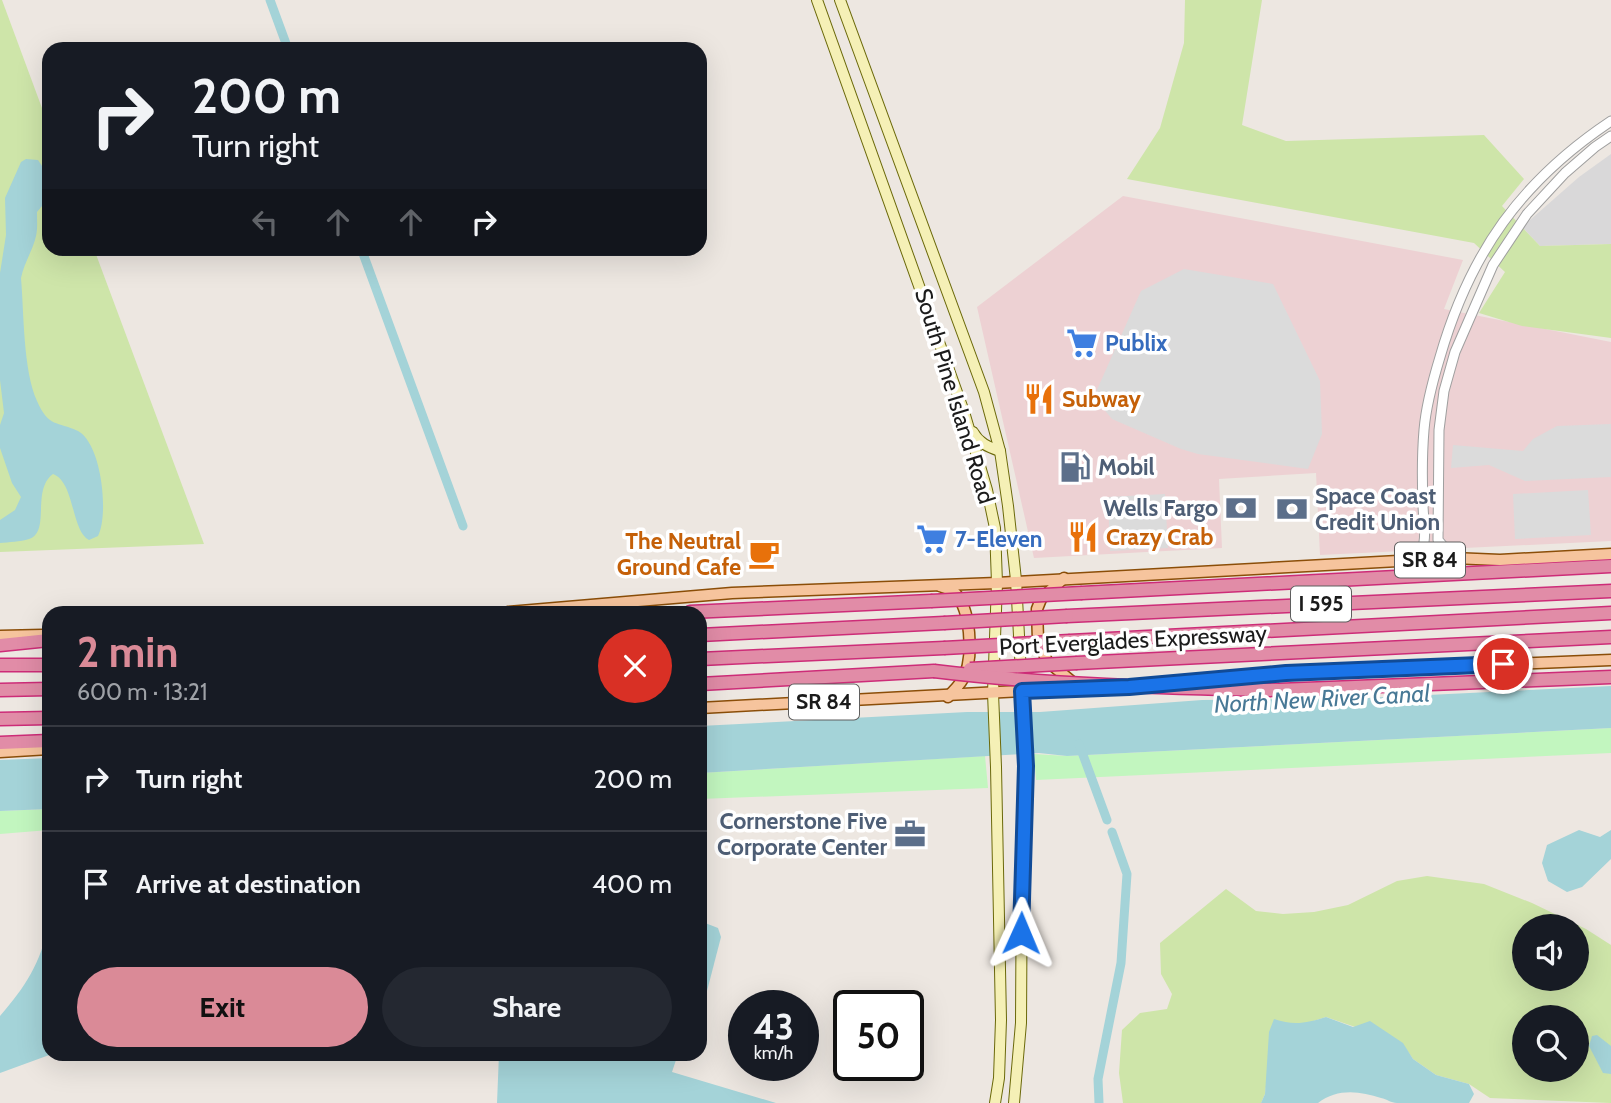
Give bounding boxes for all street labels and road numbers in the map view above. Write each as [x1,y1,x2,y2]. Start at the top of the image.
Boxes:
street label: South Pine Island Road [909,285,1001,507]
road number: SR 84 [1395,542,1465,578]
road number: I 595 [1291,586,1351,622]
street label: Port Everglades Expressway [998,619,1268,661]
road number: SR 84 [789,684,859,720]

